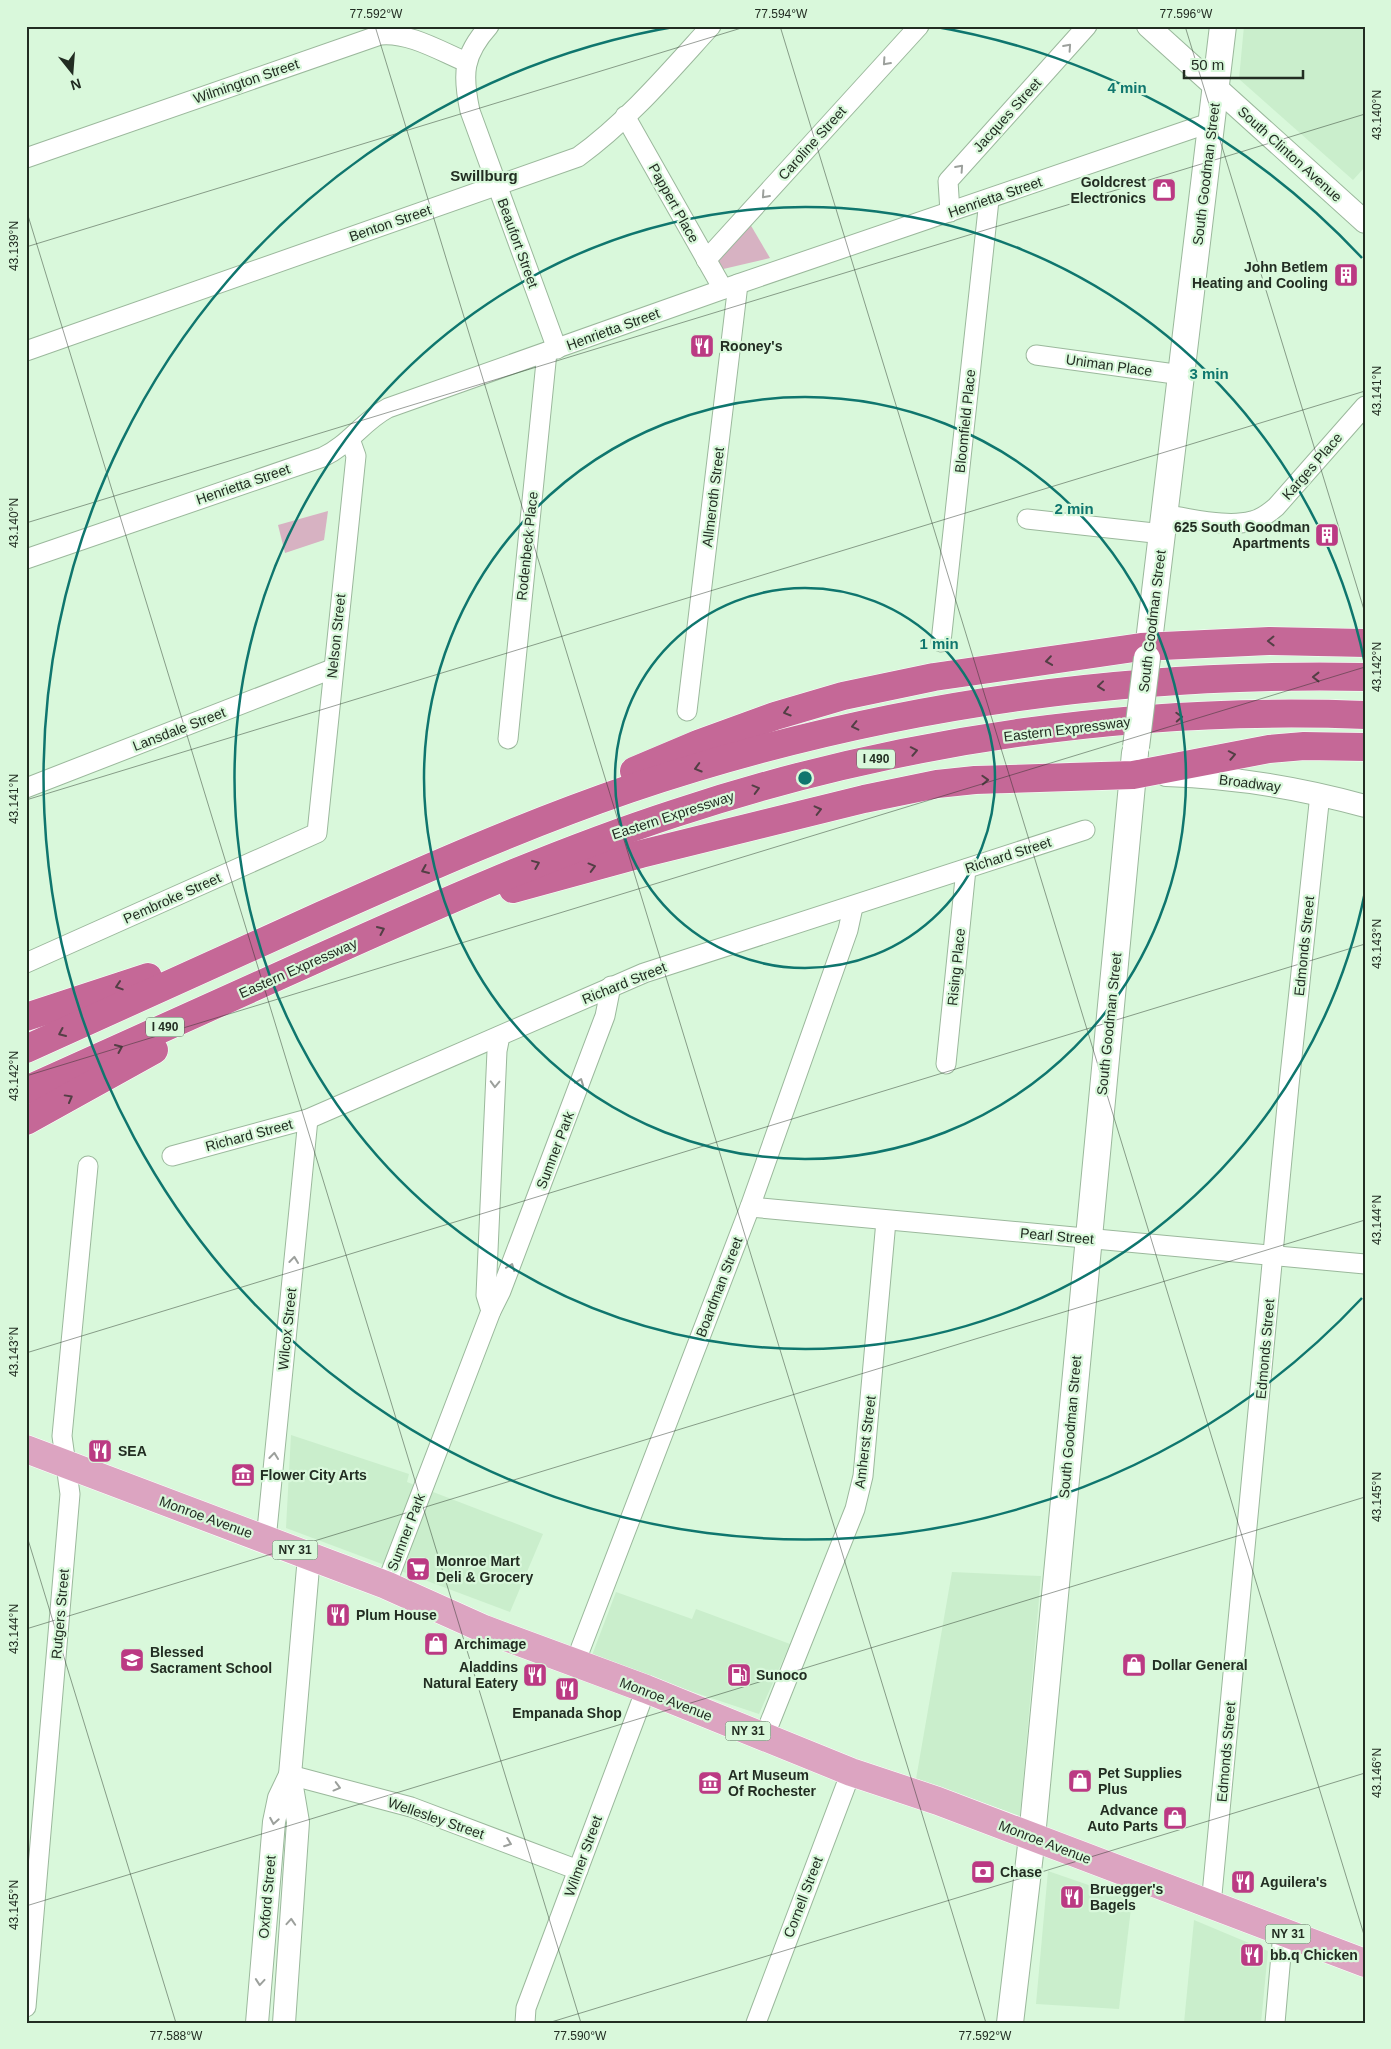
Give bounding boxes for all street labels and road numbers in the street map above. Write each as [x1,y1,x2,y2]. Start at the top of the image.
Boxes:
street label: Wilmington Street [191,55,301,107]
street label: Jacques Street [970,75,1044,155]
street label: South Goodman Street [1189,102,1223,246]
street label: Caroline Street [775,103,849,183]
street label: South Clinton Avenue [1235,103,1345,205]
street label: Pappert Place [646,161,702,246]
street label: Henrietta Street [946,173,1044,221]
street label: Beaufort Street [494,196,542,290]
street label: Benton Street [347,201,433,245]
street label: Henrietta Street [564,305,662,353]
street label: Uniman Place [1065,351,1153,379]
street label: Bloomfield Place [952,368,978,474]
street label: Karges Place [1279,429,1345,503]
street label: Allmeroth Street [699,446,727,548]
street label: Henrietta Street [194,460,292,508]
street label: Rodenbeck Place [513,490,541,601]
street label: South Goodman Street [1135,549,1169,693]
street label: Nelson Street [324,593,348,679]
street label: Lansdale Street [130,704,228,754]
street label: Eastern Expressway [1003,713,1131,745]
road number: I 490 [857,750,895,769]
street label: Broadway [1218,771,1282,795]
street label: Eastern Expressway [610,788,736,842]
street label: Richard Street [963,834,1053,876]
street label: Pembroke Street [121,869,223,927]
street label: Edmonds Street [1291,895,1317,997]
street label: Rising Place [944,927,968,1007]
street label: Eastern Expressway [236,935,360,1001]
street label: South Goodman Street [1094,952,1124,1096]
street label: Richard Street [580,959,669,1007]
road number: I 490 [146,1018,184,1036]
street label: Sumner Park [533,1108,577,1191]
street label: Richard Street [204,1116,294,1154]
street label: Pearl Street [1019,1225,1095,1247]
street label: Boardman Street [693,1235,745,1339]
street label: Wilcox Street [275,1287,299,1371]
street label: Edmonds Street [1253,1298,1277,1400]
street label: South Goodman Street [1056,1355,1084,1499]
street label: Amherst Street [851,1395,879,1489]
street label: Sumner Park [384,1490,428,1573]
street label: Monroe Avenue [157,1493,255,1541]
road number: NY 31 [272,1540,318,1560]
street label: Rutgers Street [48,1568,72,1660]
street label: Monroe Avenue [617,1674,715,1724]
street label: Edmonds Street [1214,1701,1238,1803]
road number: NY 31 [726,1722,770,1740]
street label: Wellesley Street [386,1794,486,1842]
street label: Wilmer Street [561,1813,605,1899]
street label: Monroe Avenue [996,1817,1094,1867]
street label: Cornell Street [780,1854,826,1940]
street label: Oxford Street [255,1855,279,1939]
road number: NY 31 [1266,1925,1310,1944]

